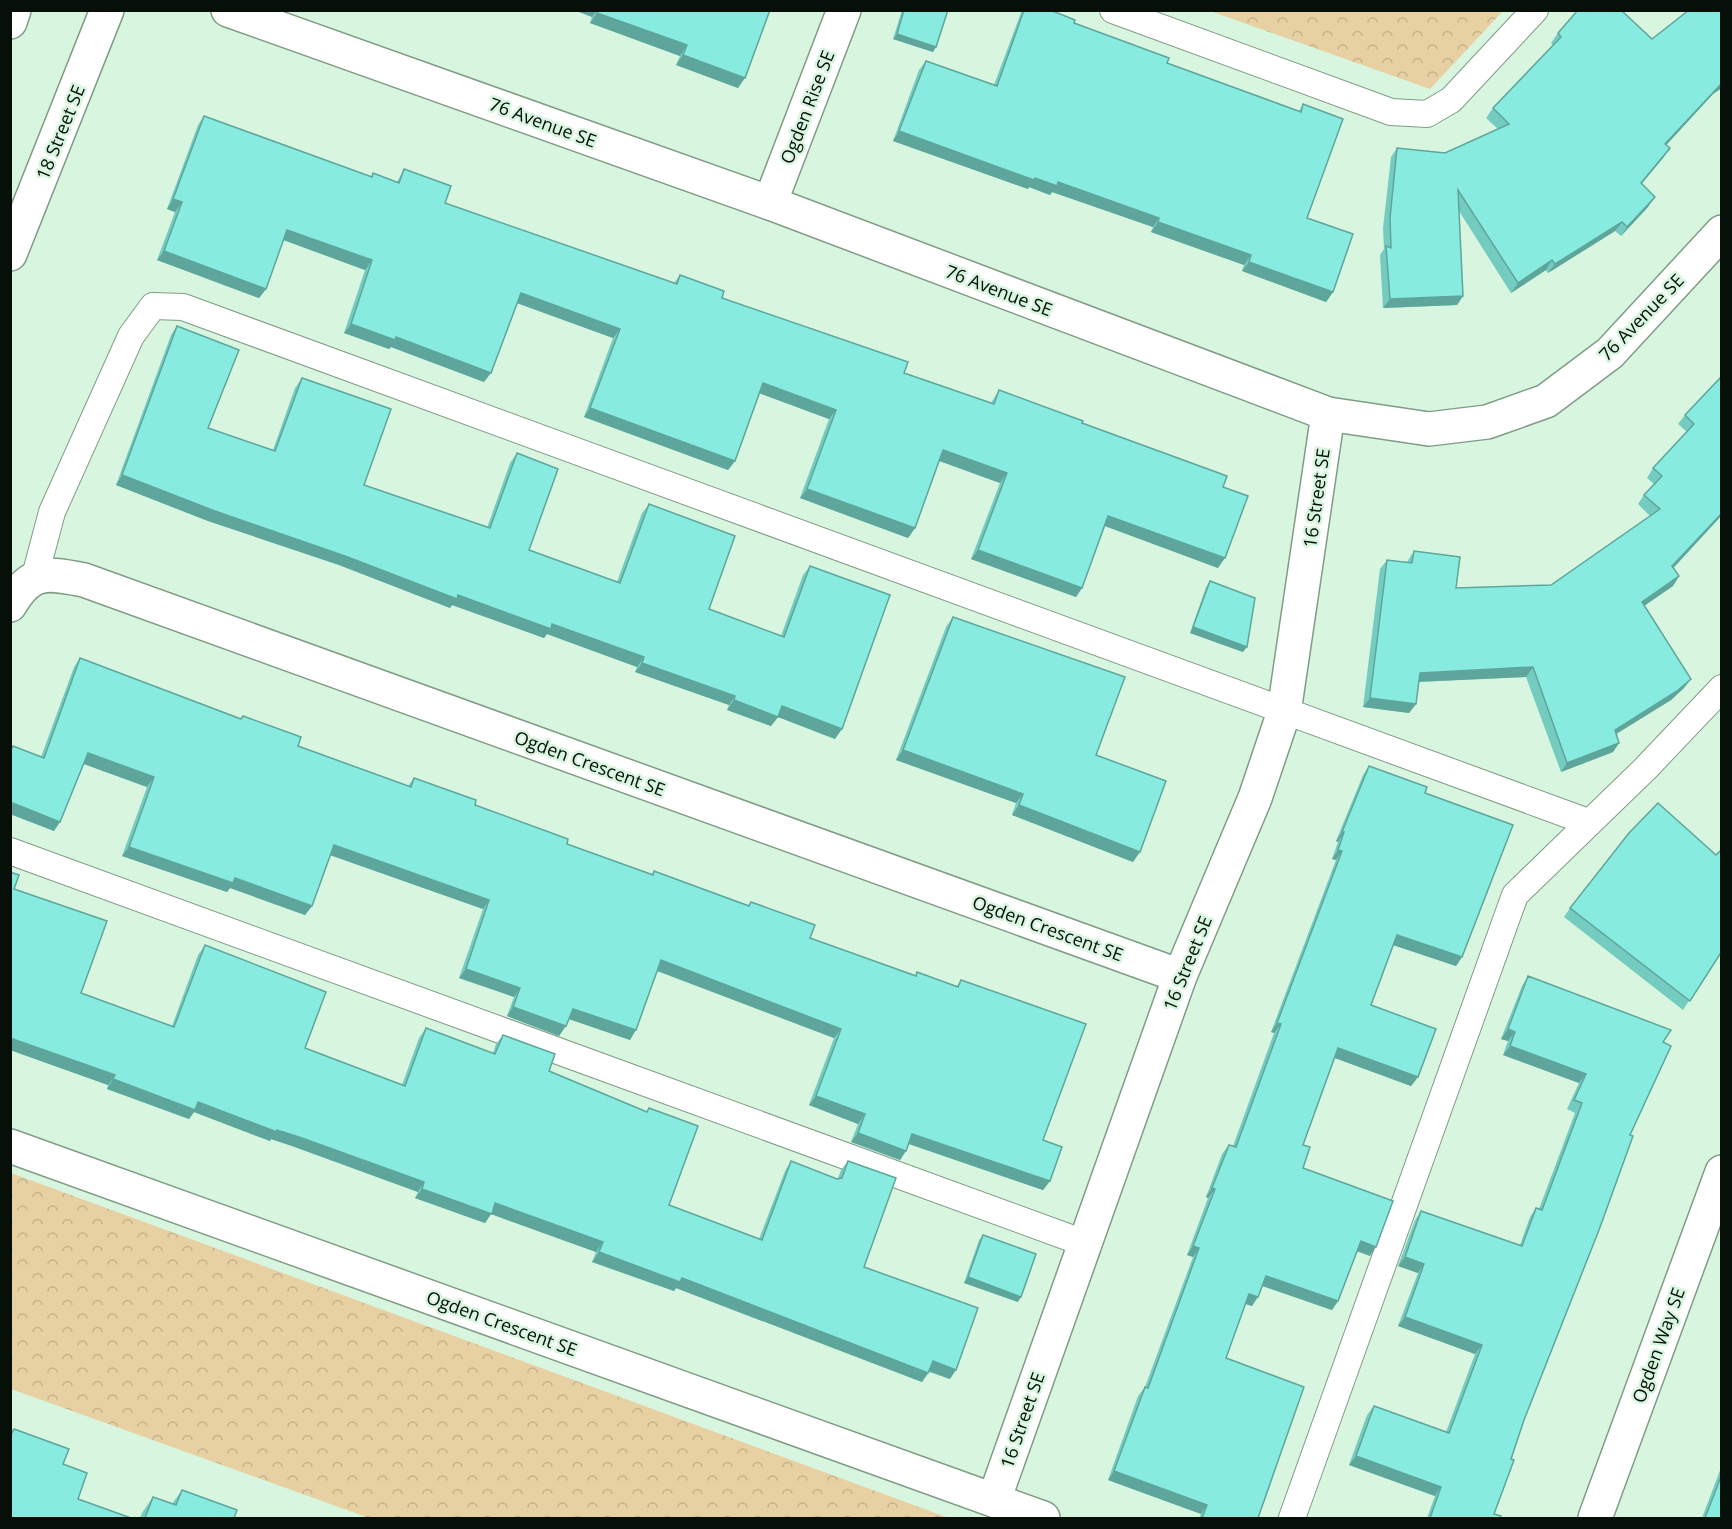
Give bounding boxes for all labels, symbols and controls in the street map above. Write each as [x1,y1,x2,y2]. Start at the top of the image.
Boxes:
street label: Ogden Rise SE [774,47,840,167]
street label: 18 Street SE [30,81,90,183]
street label: 76 Avenue SE [486,91,600,153]
street label: 76 Avenue SE [942,259,1056,321]
street label: 76 Avenue SE [1593,268,1689,366]
street label: 16 Street SE [1297,447,1335,549]
street label: Ogden Crescent SE [511,725,669,801]
street label: Ogden Crescent SE [969,890,1127,966]
street label: 16 Street SE [1157,912,1217,1014]
street label: Ogden Way SE [1626,1284,1690,1406]
street label: Ogden Crescent SE [423,1285,581,1361]
street label: 16 Street SE [994,1369,1050,1471]

